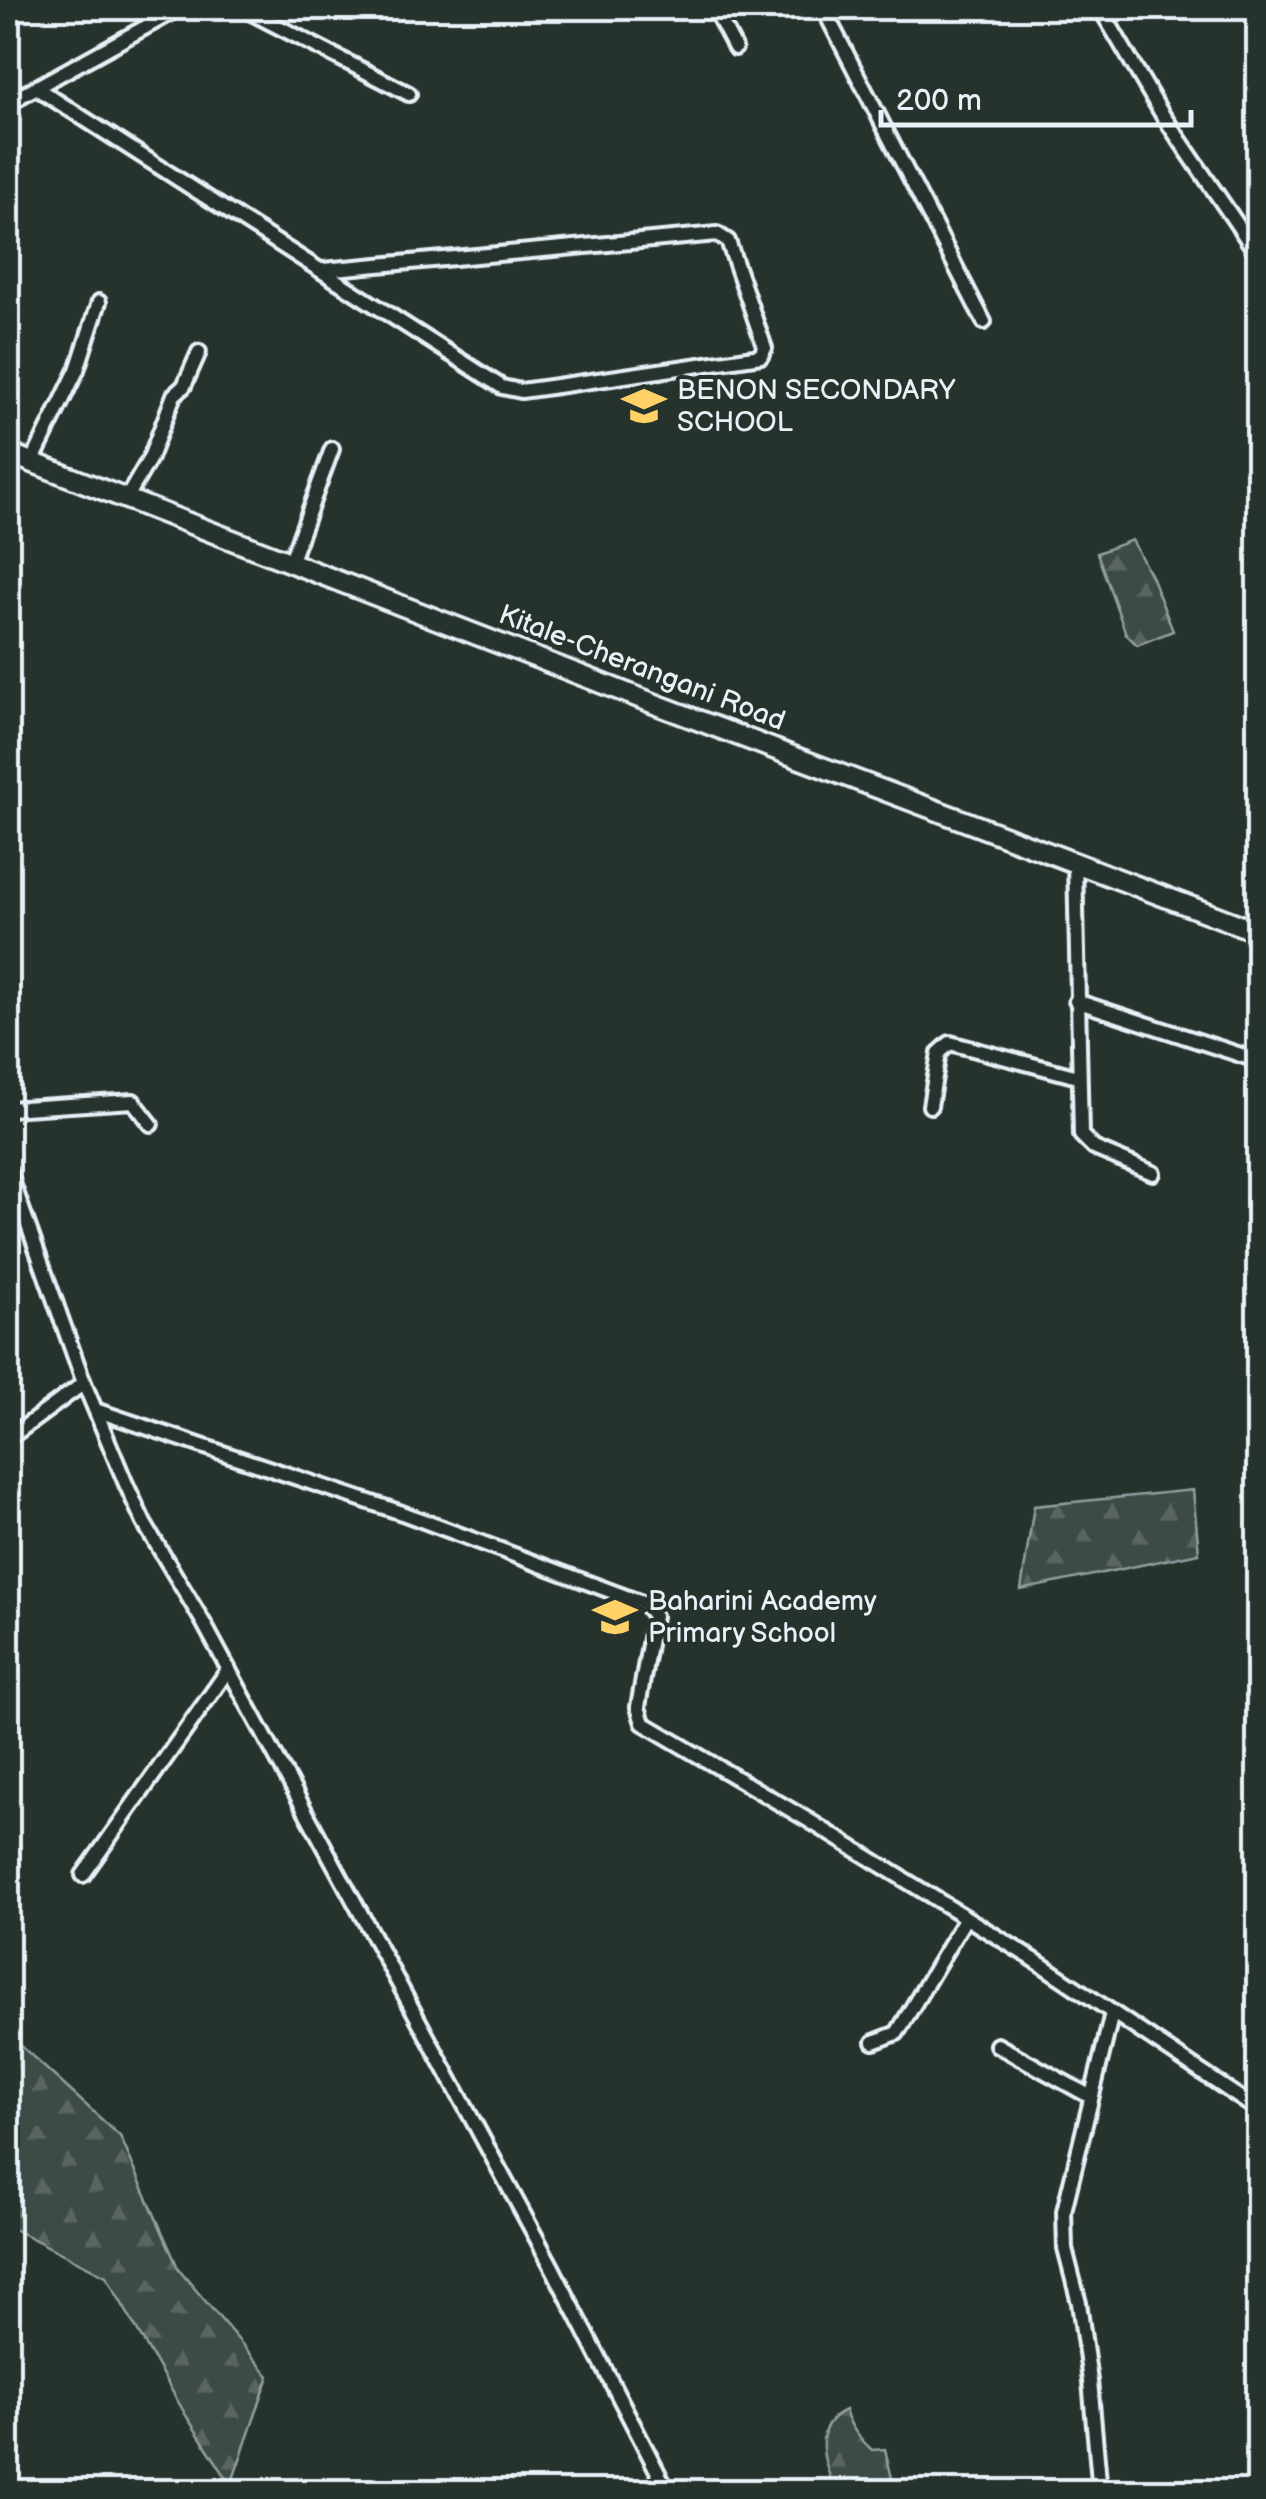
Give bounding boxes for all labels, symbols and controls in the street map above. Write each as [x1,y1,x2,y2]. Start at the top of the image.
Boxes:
scale bar [881,65,1191,127]
text: 200 m [896,83,982,119]
place label: BENON SECONDARY SCHOOL [677,374,956,439]
school or university icon: BENON SECONDARY SCHOOL [620,382,668,430]
street label: Kitale-Cherangani Road [494,598,790,738]
place label: Baharini Academy Primary School [648,1585,877,1650]
school or university icon: Baharini Academy Primary School [591,1593,639,1641]

